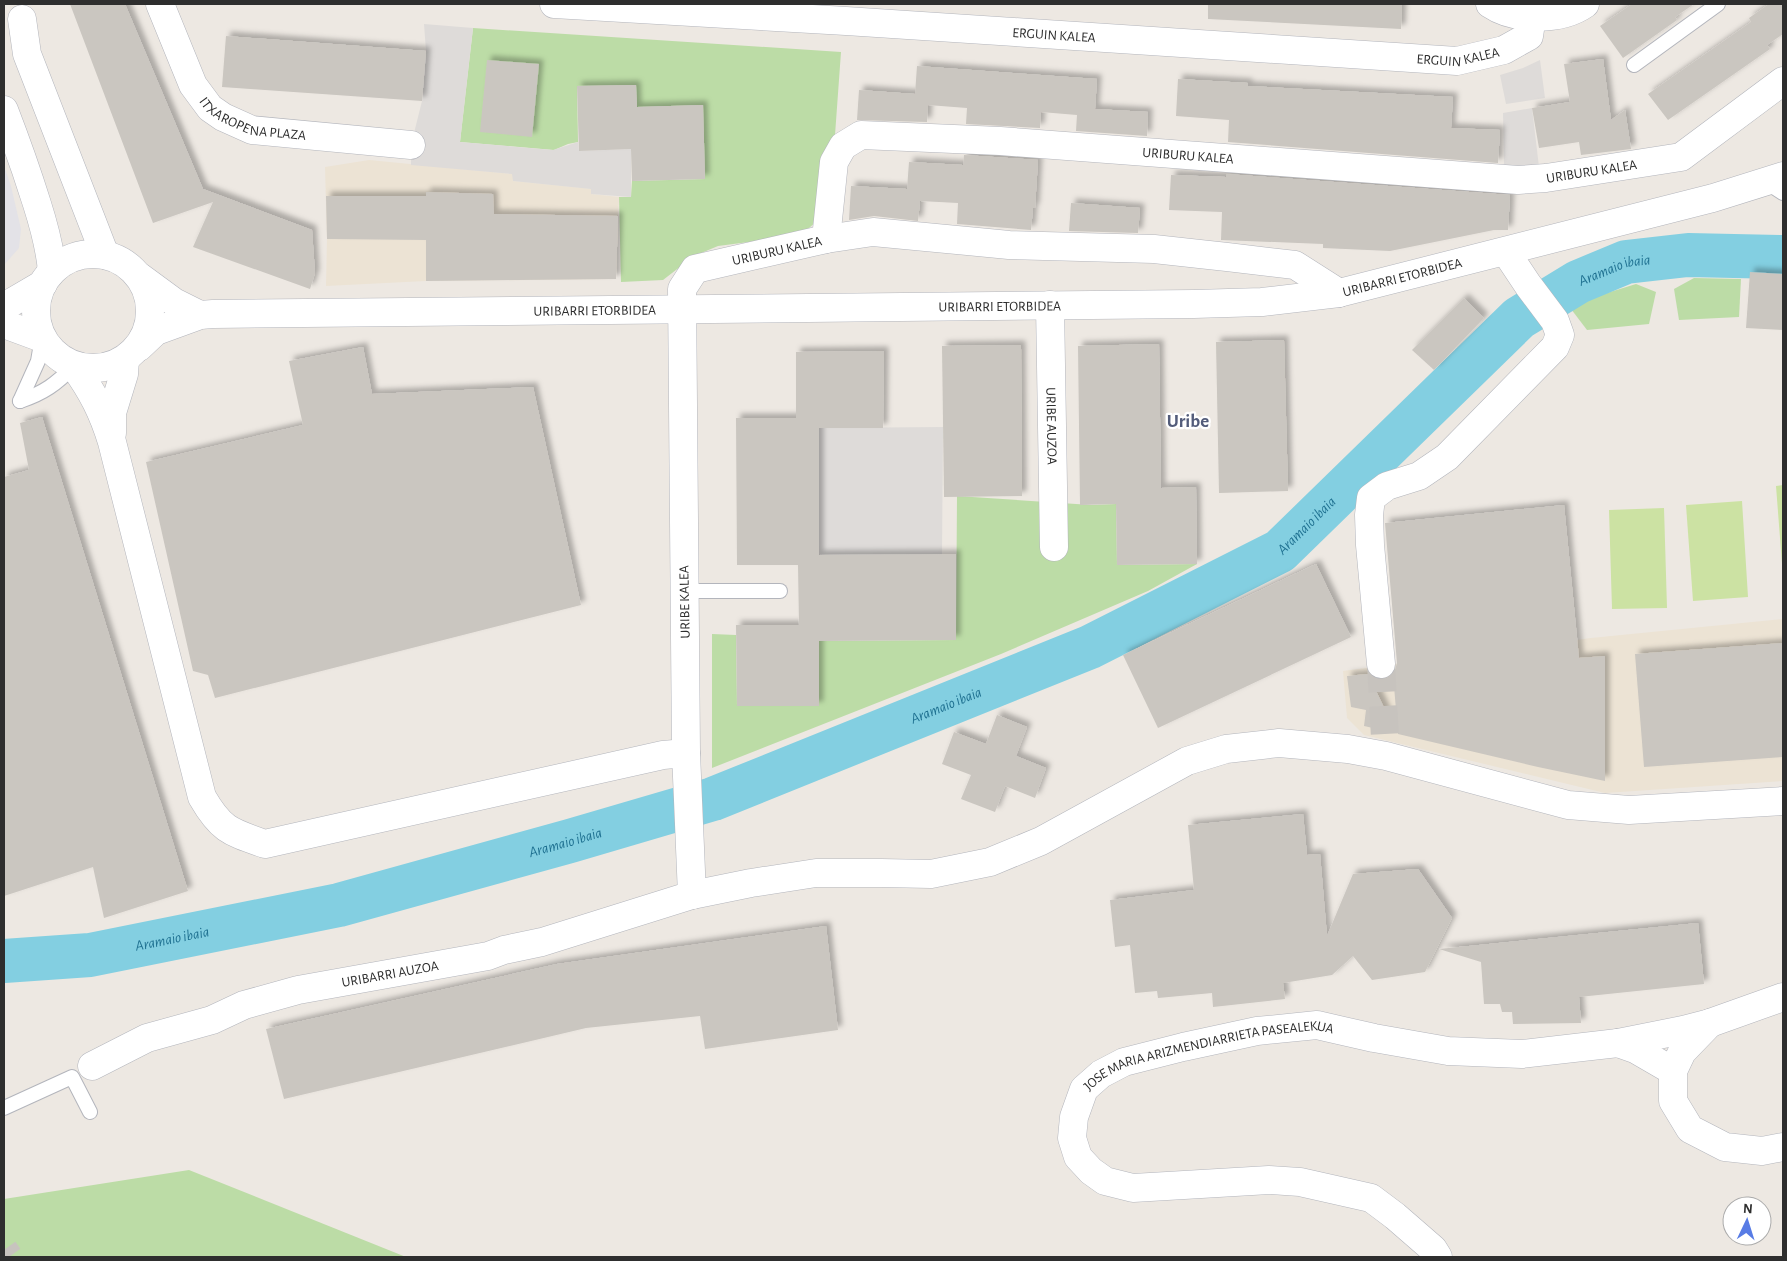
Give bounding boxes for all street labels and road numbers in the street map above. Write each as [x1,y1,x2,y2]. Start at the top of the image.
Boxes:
street label: ERGUIN KALEA [1012,26,1096,45]
street label: ERGUIN KALEA [1416,45,1501,69]
street label: ITXAROPENA PLAZA [196,95,307,143]
street label: URIBURU KALEA [1142,146,1234,167]
street label: URIBURU KALEA [1545,158,1638,186]
street label: URIBURU KALEA [731,234,823,268]
street label: URIBARRI ETORBIDEA [1341,256,1464,300]
street label: URIBARRI ETORBIDEA [938,299,1061,315]
street label: URIBARRI ETORBIDEA [533,303,656,319]
street label: URIBE AUZOA [1043,387,1059,465]
street label: URIBE KALEA [677,565,693,639]
street label: URIBARRI AUZOA [340,959,440,990]
street label: JOSE MARIA ARIZMENDIARRIETA PASEALEKUA [1081,1019,1335,1094]

